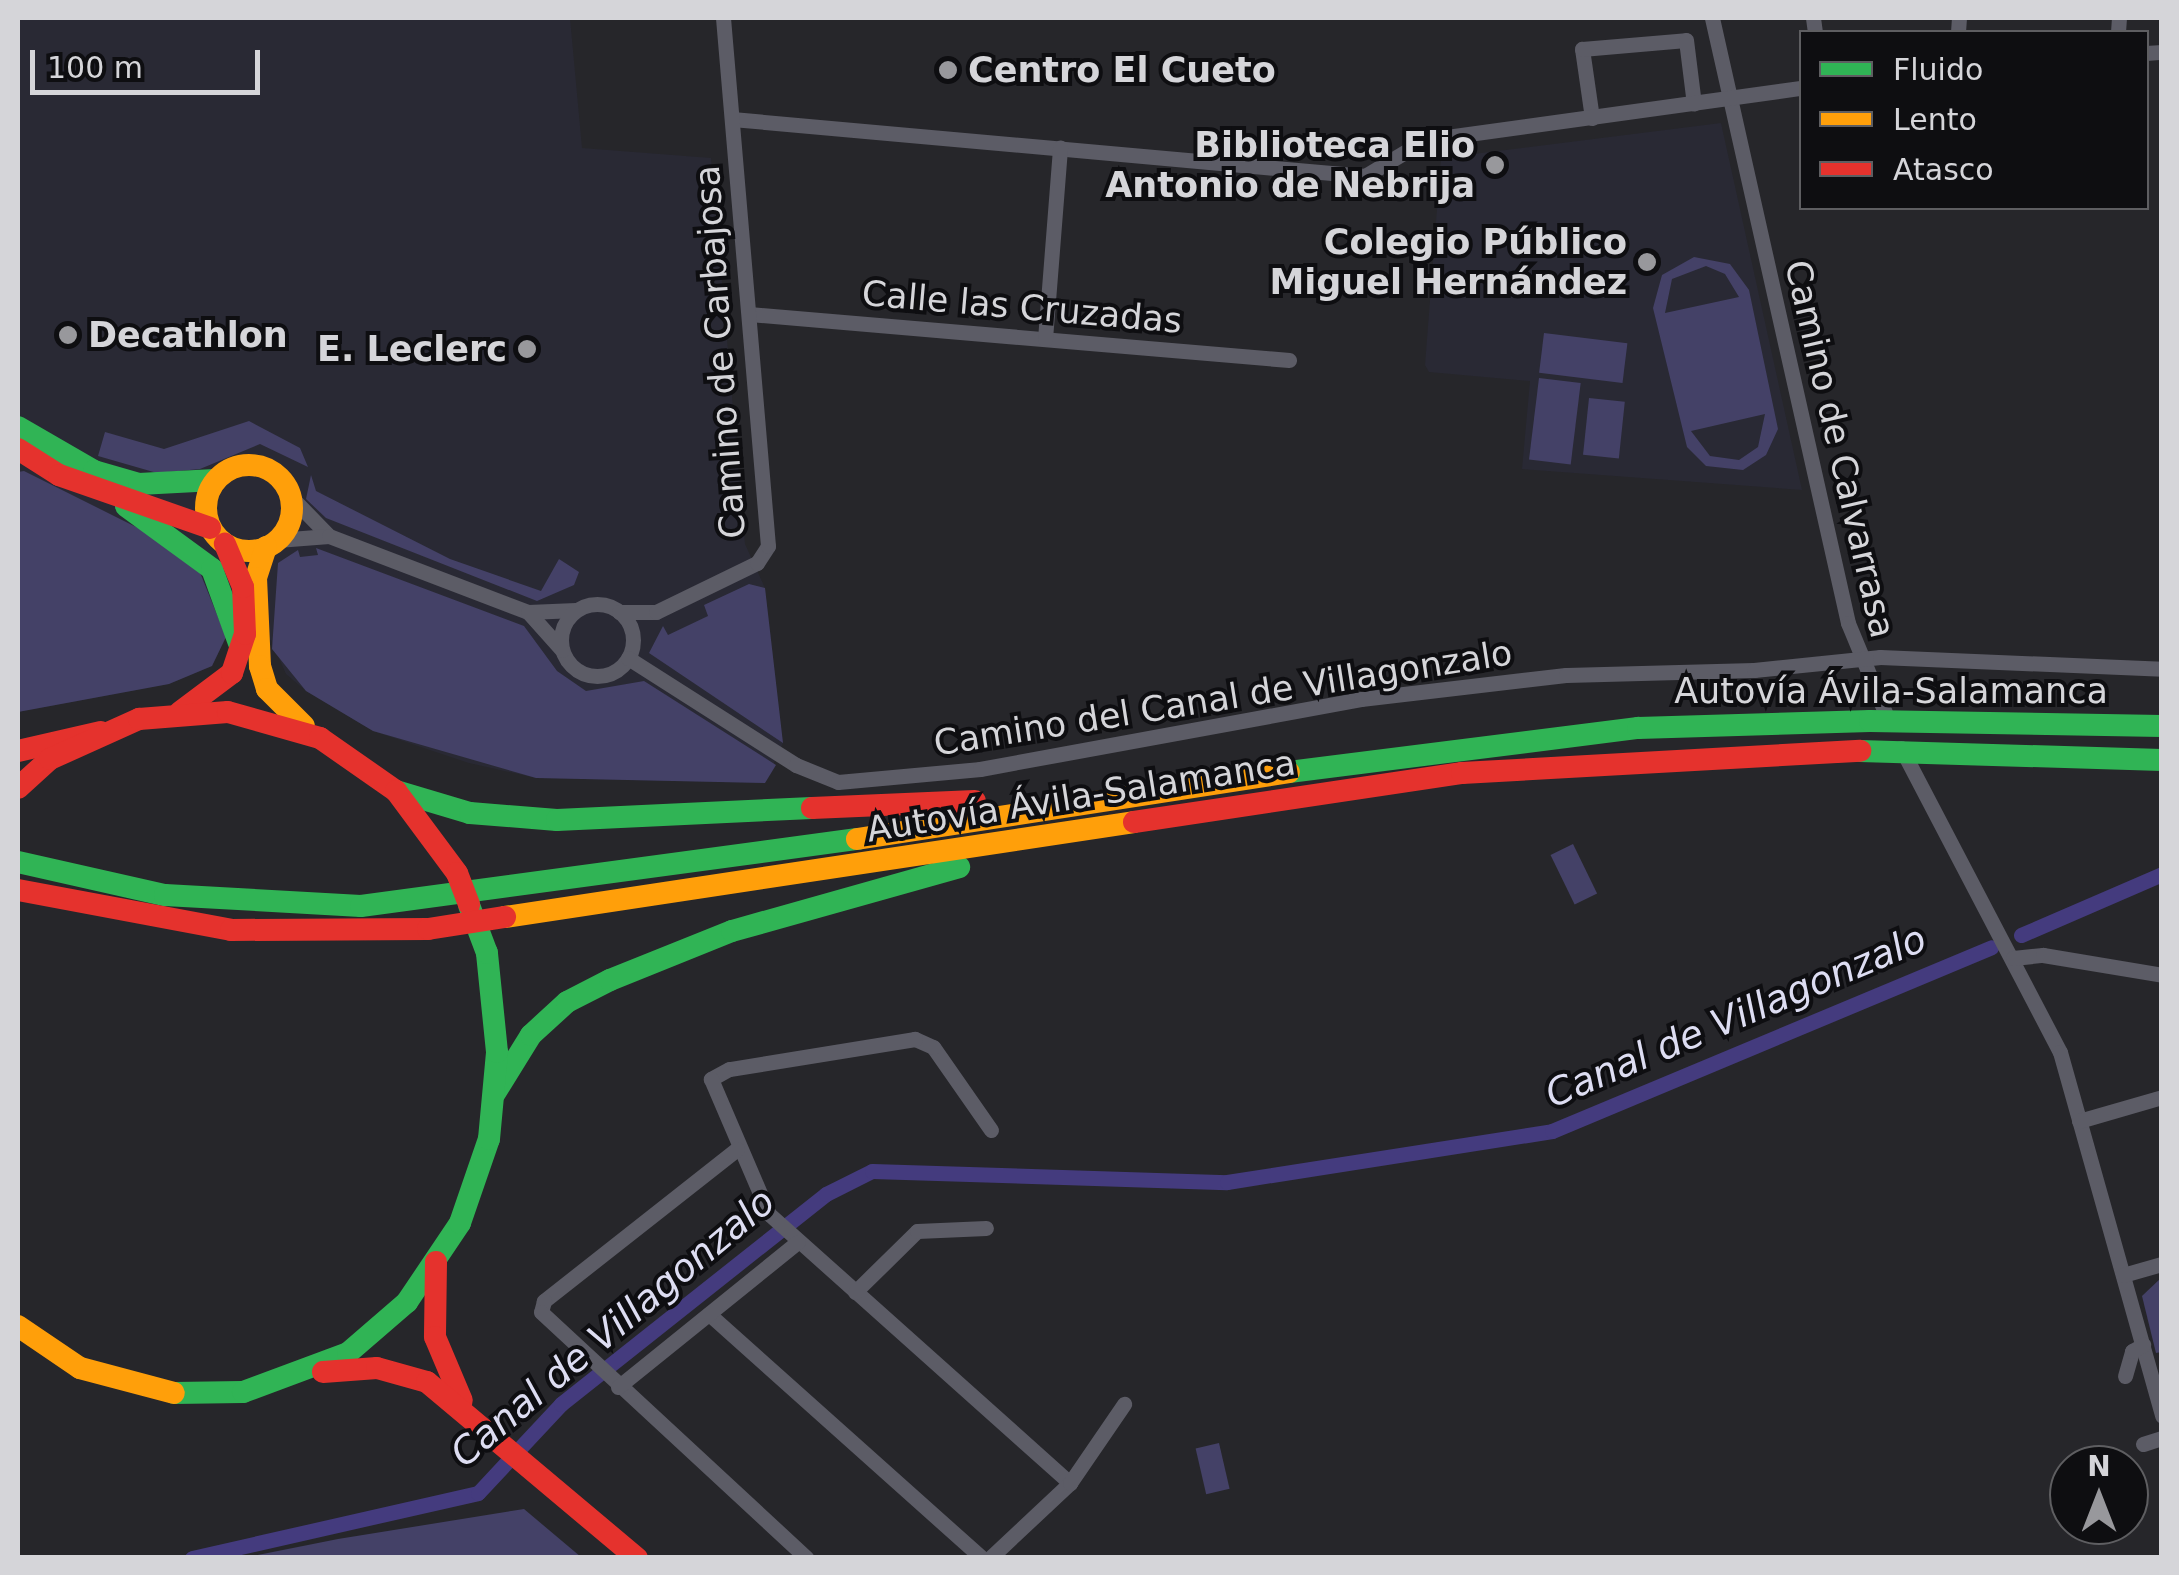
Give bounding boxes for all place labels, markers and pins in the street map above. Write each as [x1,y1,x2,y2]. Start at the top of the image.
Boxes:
place label: Centro El Cueto [968,49,1276,91]
marker: Centro El Cueto [937,59,959,81]
place label: Biblioteca Elio Antonio de Nebrija [1105,124,1475,206]
marker: Biblioteca Elio Antonio de Nebrija [1484,154,1506,176]
place label: Colegio Público Miguel Hernández [1269,221,1627,303]
marker: Colegio Público Miguel Hernández [1636,251,1658,273]
place label: Decathlon [88,314,288,356]
marker: Decathlon [57,324,79,346]
place label: E. Leclerc [317,328,507,370]
marker: E. Leclerc [516,338,538,360]

